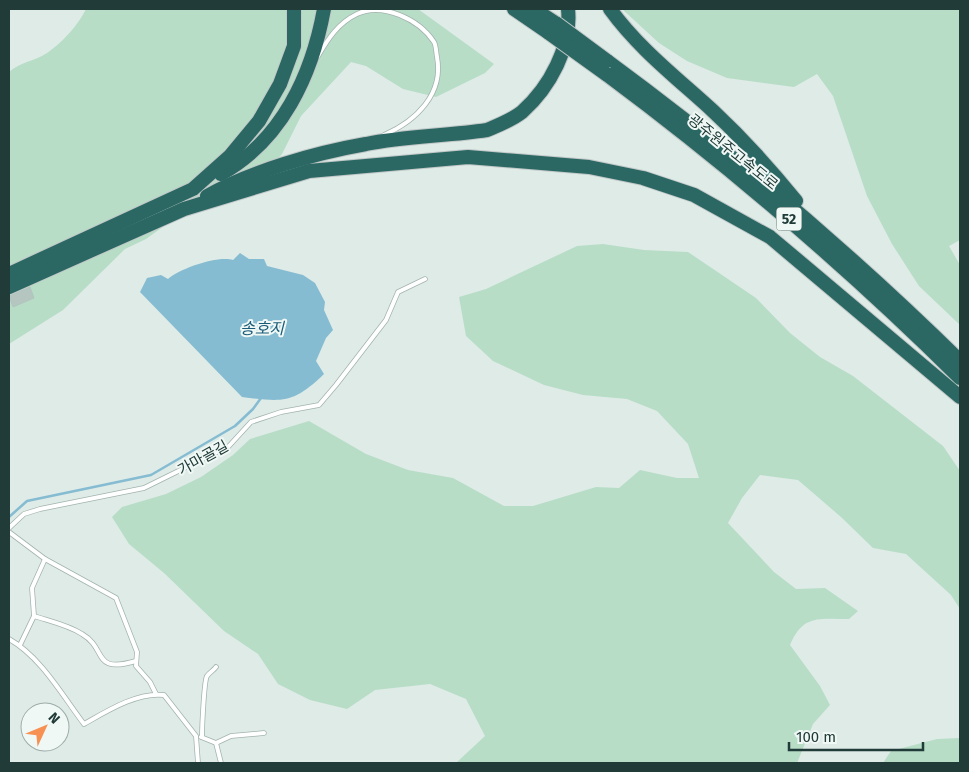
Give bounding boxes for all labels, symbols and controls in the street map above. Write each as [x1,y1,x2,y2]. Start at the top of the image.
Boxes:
street label: 광주원주고속도로 [684,110,782,194]
road number: 52 [776,208,802,230]
water label: 송호지 [240,319,285,338]
street label: 가마골길 [174,437,232,479]
north arrow [20,702,70,752]
text: N [45,709,63,728]
scale bar [789,720,923,752]
text: 100 m [796,728,836,746]

